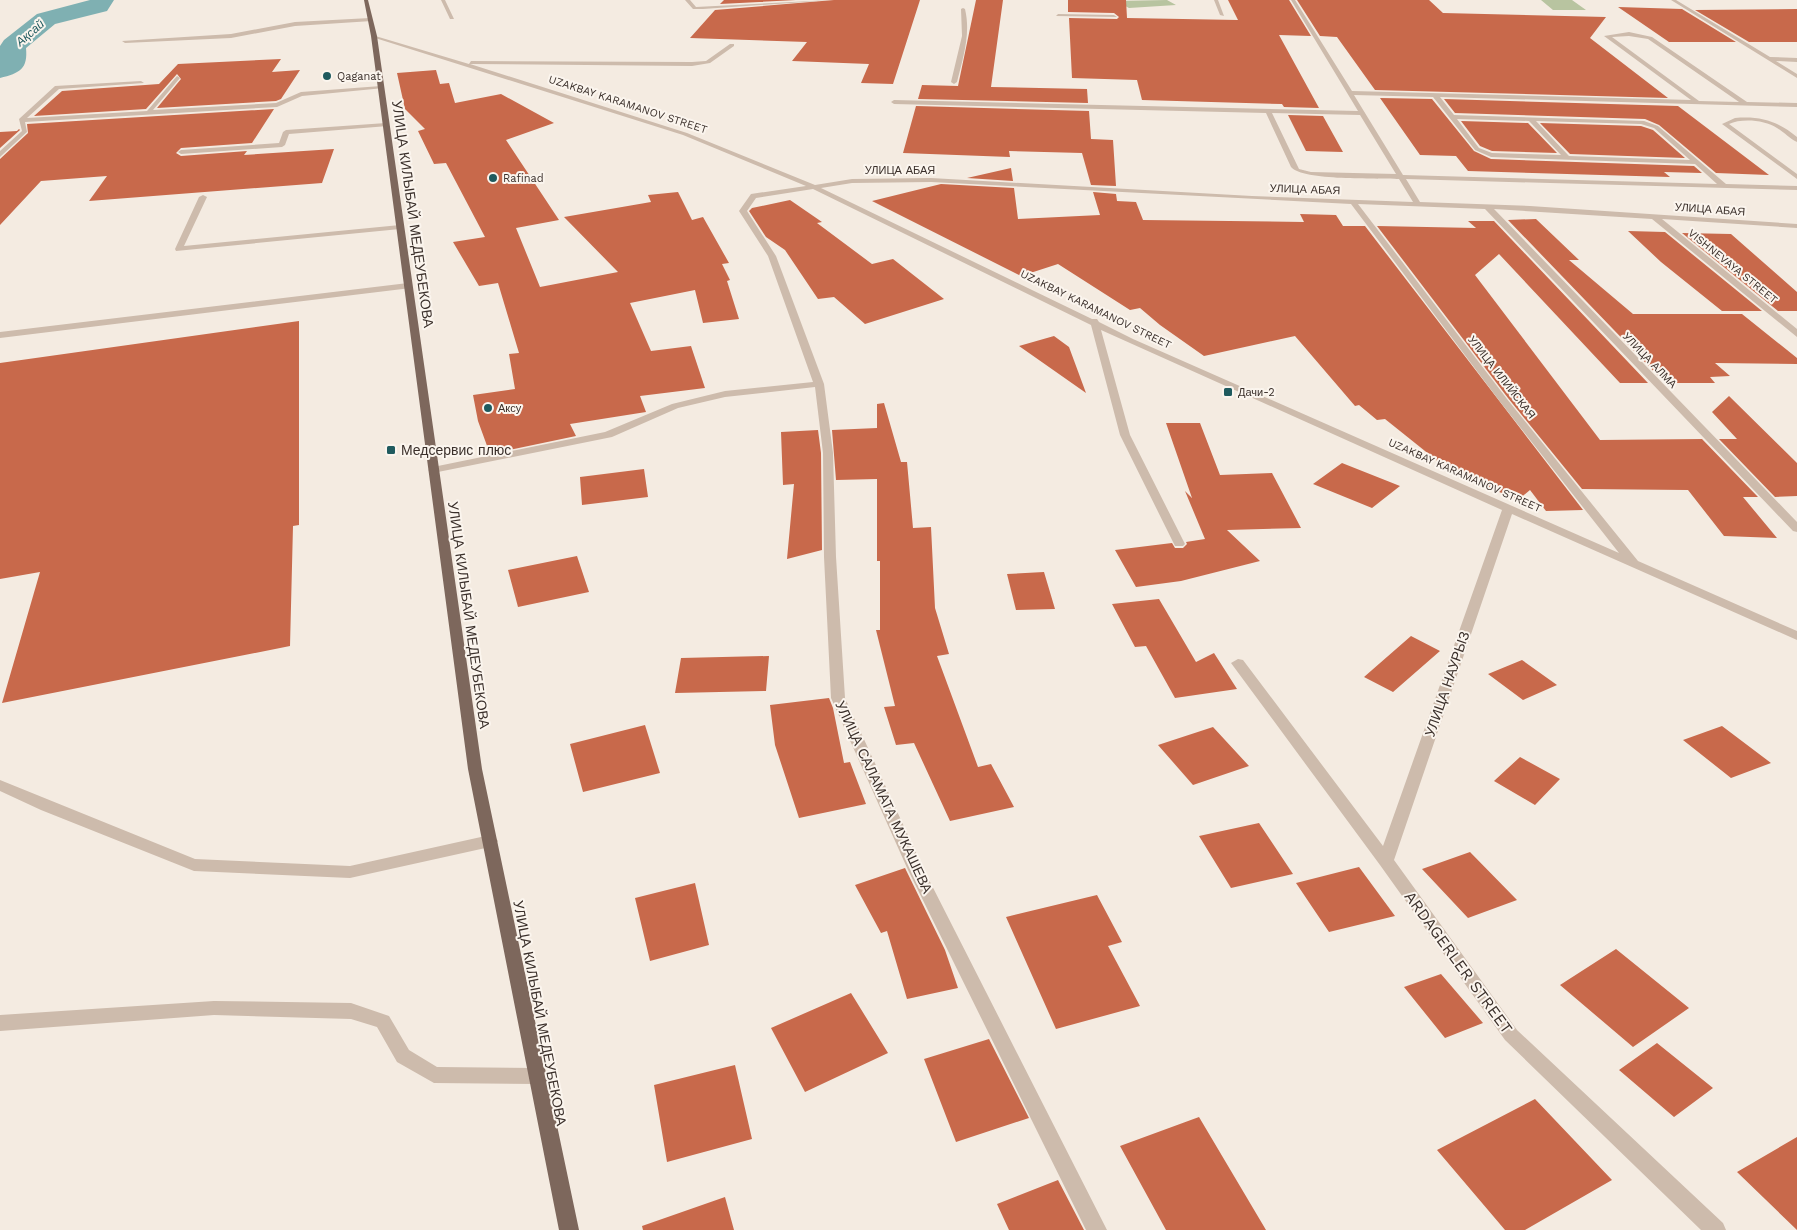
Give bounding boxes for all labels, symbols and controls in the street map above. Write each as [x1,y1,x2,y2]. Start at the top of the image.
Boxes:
water label: Ақсай [12,17,47,50]
marker: Qaganat [321,70,333,82]
place label: Qaganat [337,70,381,83]
street label: UZAKBAY KARAMANOV STREET [547,73,709,136]
street label: УЛИЦА КИЛЫБАЙ МЕДЕУБЕКОВА [389,99,438,329]
street label: УЛИЦА АБАЯ [865,164,935,177]
marker: Rafinad [487,172,499,184]
place label: Rafinad [503,172,544,185]
street label: УЛИЦА АБАЯ [1269,182,1341,197]
street label: УЛИЦА АБАЯ [1674,201,1746,218]
street label: VISHNEVAYA STREET [1685,226,1780,307]
street label: UZAKBAY KARAMANOV STREET [1018,267,1174,352]
street label: УЛИЦА АЛМА [1620,330,1680,391]
street label: УЛИЦА ИЛИЙСКАЯ [1465,333,1538,421]
marker: Дачи-2 [1222,386,1234,398]
place label: Дачи-2 [1238,386,1275,399]
marker: Аксу [482,402,494,414]
place label: Аксу [498,402,522,415]
street label: UZAKBAY KARAMANOV STREET [1386,436,1544,515]
place label: Медсервис плюс [401,442,511,458]
marker: Медсервис плюс [385,444,397,456]
street label: УЛИЦА КИЛЫБАЙ МЕДЕУБЕКОВА [445,500,494,730]
street label: УЛИЦА НАУРЫЗ [1422,629,1472,739]
street label: УЛИЦА САЛАМАТА МУКАШЕВА [832,698,936,896]
street label: ARDAGERLER STREET [1401,888,1517,1037]
street label: УЛИЦА КИЛЫБАЙ МЕДЕУБЕКОВА [510,899,571,1128]

